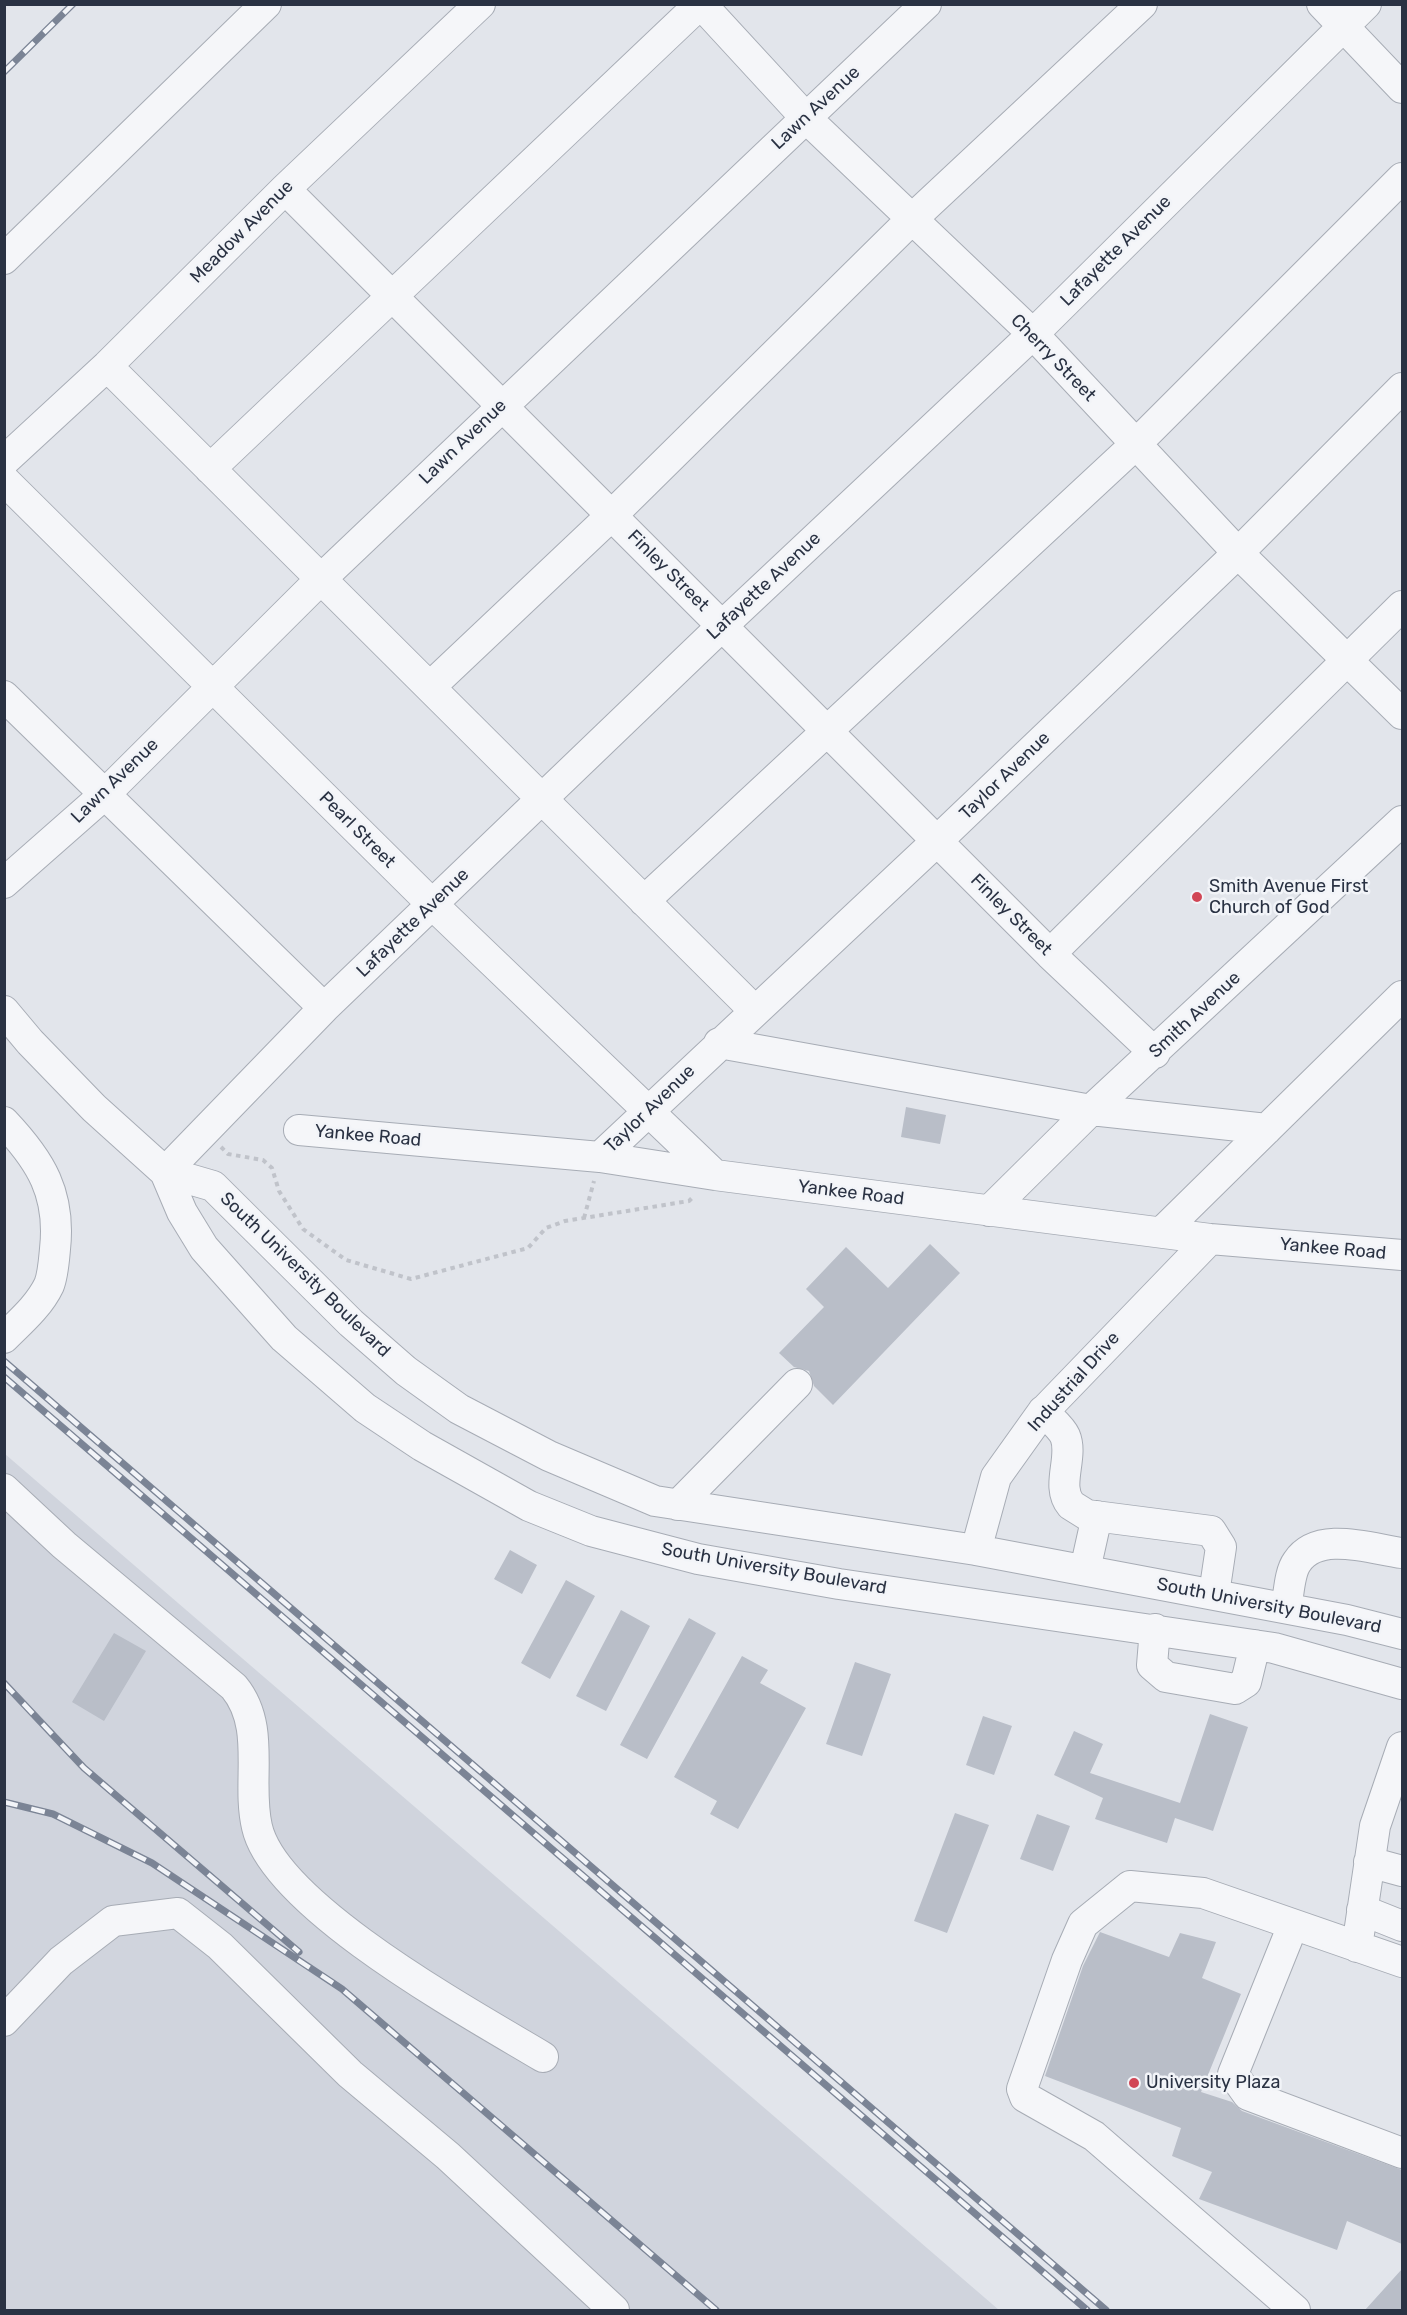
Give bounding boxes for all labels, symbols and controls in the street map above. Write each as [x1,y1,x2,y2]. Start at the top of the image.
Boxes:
street label: Lawn Avenue [767,62,865,154]
street label: Meadow Avenue [186,176,298,288]
street label: Lafayette Avenue [1056,191,1176,311]
street label: Cherry Street [1006,310,1100,406]
street label: Lawn Avenue [415,395,511,489]
street label: Finley Street [623,526,713,616]
street label: Lafayette Avenue [703,528,825,644]
street label: Taylor Avenue [955,727,1055,825]
street label: Lawn Avenue [67,734,163,828]
street label: Pearl Street [314,787,400,873]
street label: Lafayette Avenue [352,864,474,982]
street label: Finley Street [966,870,1056,960]
place label: Smith Avenue First Church of God [1209,876,1368,918]
marker: Smith Avenue First Church of God [1190,890,1204,904]
street label: Smith Avenue [1145,967,1245,1063]
street label: Taylor Avenue [600,1060,700,1158]
street label: Yankee Road [314,1121,422,1151]
street label: Yankee Road [797,1176,905,1210]
street label: South University Boulevard [215,1188,395,1362]
street label: Yankee Road [1279,1234,1387,1264]
street label: Industrial Drive [1024,1328,1124,1436]
street label: South University Boulevard [660,1539,888,1599]
street label: South University Boulevard [1155,1574,1383,1638]
place label: University Plaza [1146,2072,1280,2094]
marker: University Plaza [1127,2076,1141,2090]

